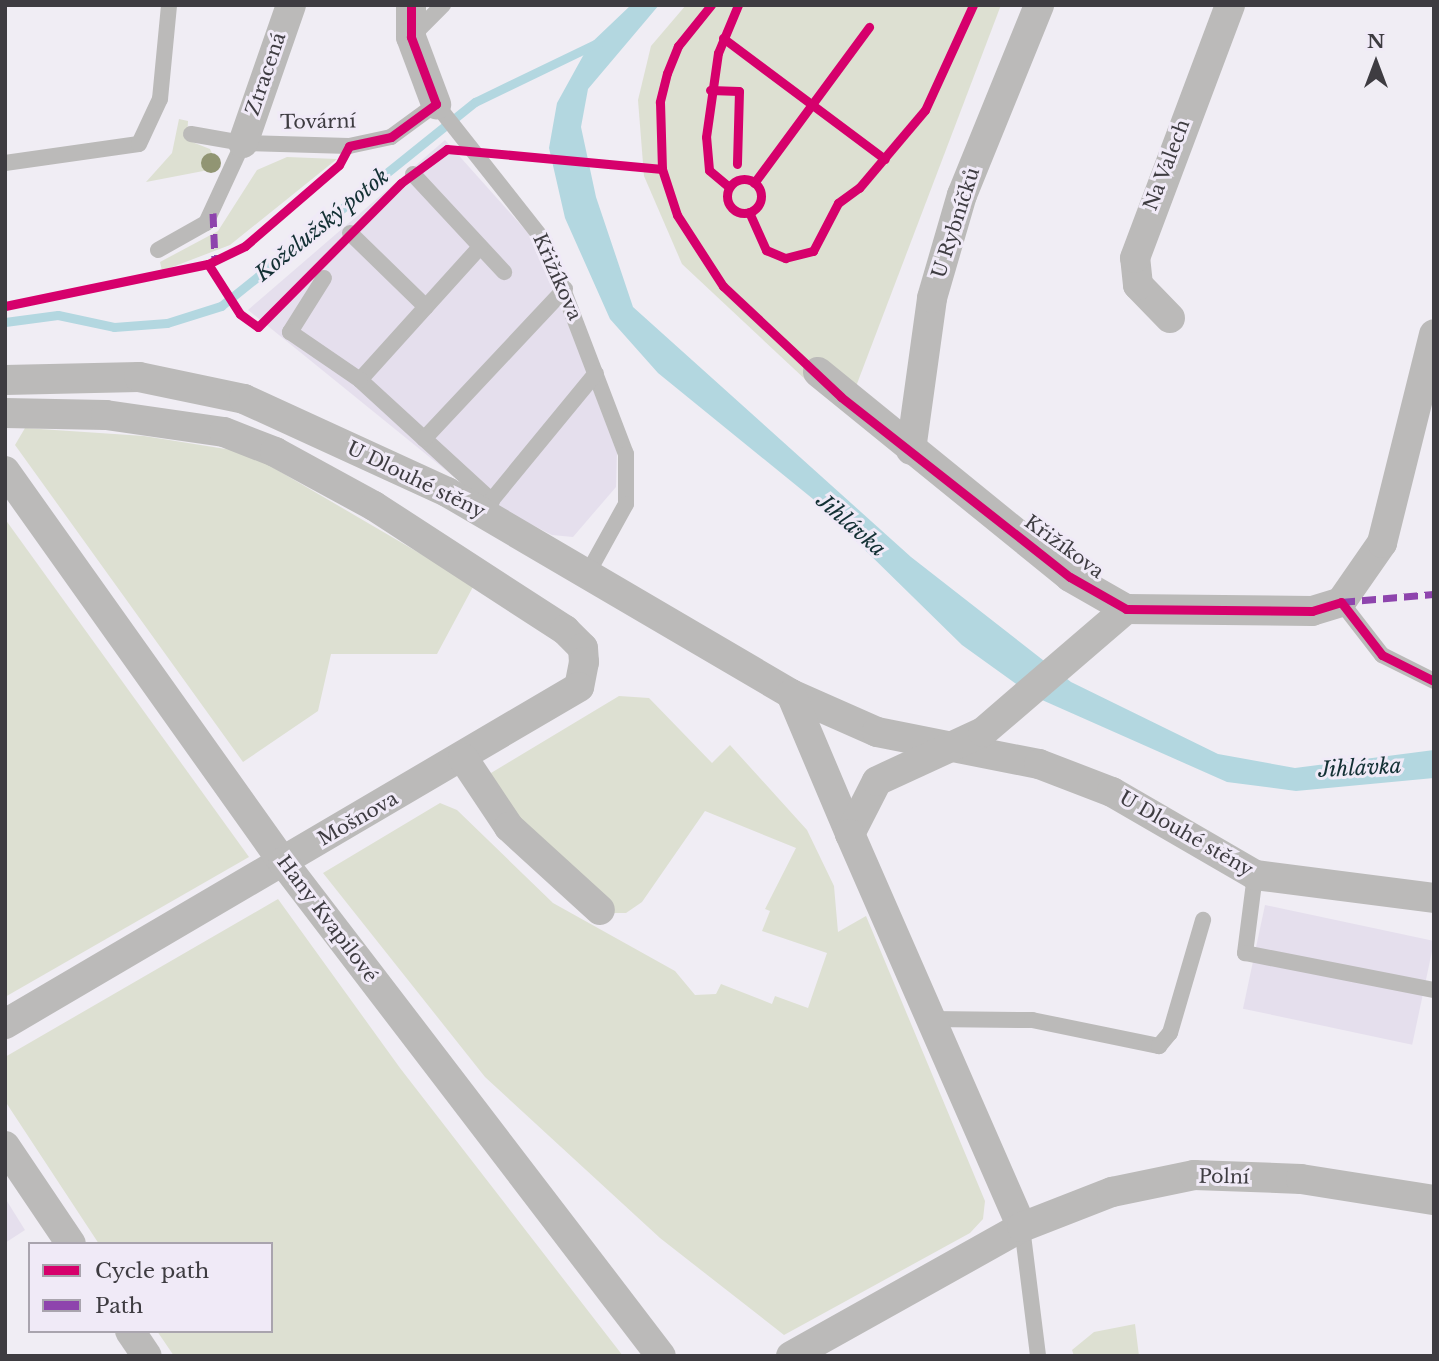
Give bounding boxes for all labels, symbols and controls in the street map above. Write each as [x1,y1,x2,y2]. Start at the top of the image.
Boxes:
north arrow [1341,28,1411,98]
street label: Ztracená [241,30,291,118]
text: N [1367,30,1385,53]
street label: Tovární [280,110,356,134]
street label: Na Valech [1139,116,1195,214]
water label: Koželužský potok [250,163,394,287]
street label: U Rybníčků [927,165,985,281]
street label: Křižíkova [528,230,586,324]
street label: U Dlouhé stěny [343,437,489,523]
water label: Jihlávka [811,488,891,562]
street label: Křižíkova [1020,511,1108,583]
water label: Jihlávka [1318,753,1402,783]
street label: U Dlouhé stěny [1115,786,1257,882]
street label: Mošnova [314,787,402,851]
street label: Hany Kvapilové [272,851,382,987]
street label: Polní [1198,1165,1250,1189]
legend [28,1242,273,1333]
text: Cycle path [95,1258,209,1284]
text: Path [95,1293,143,1319]

